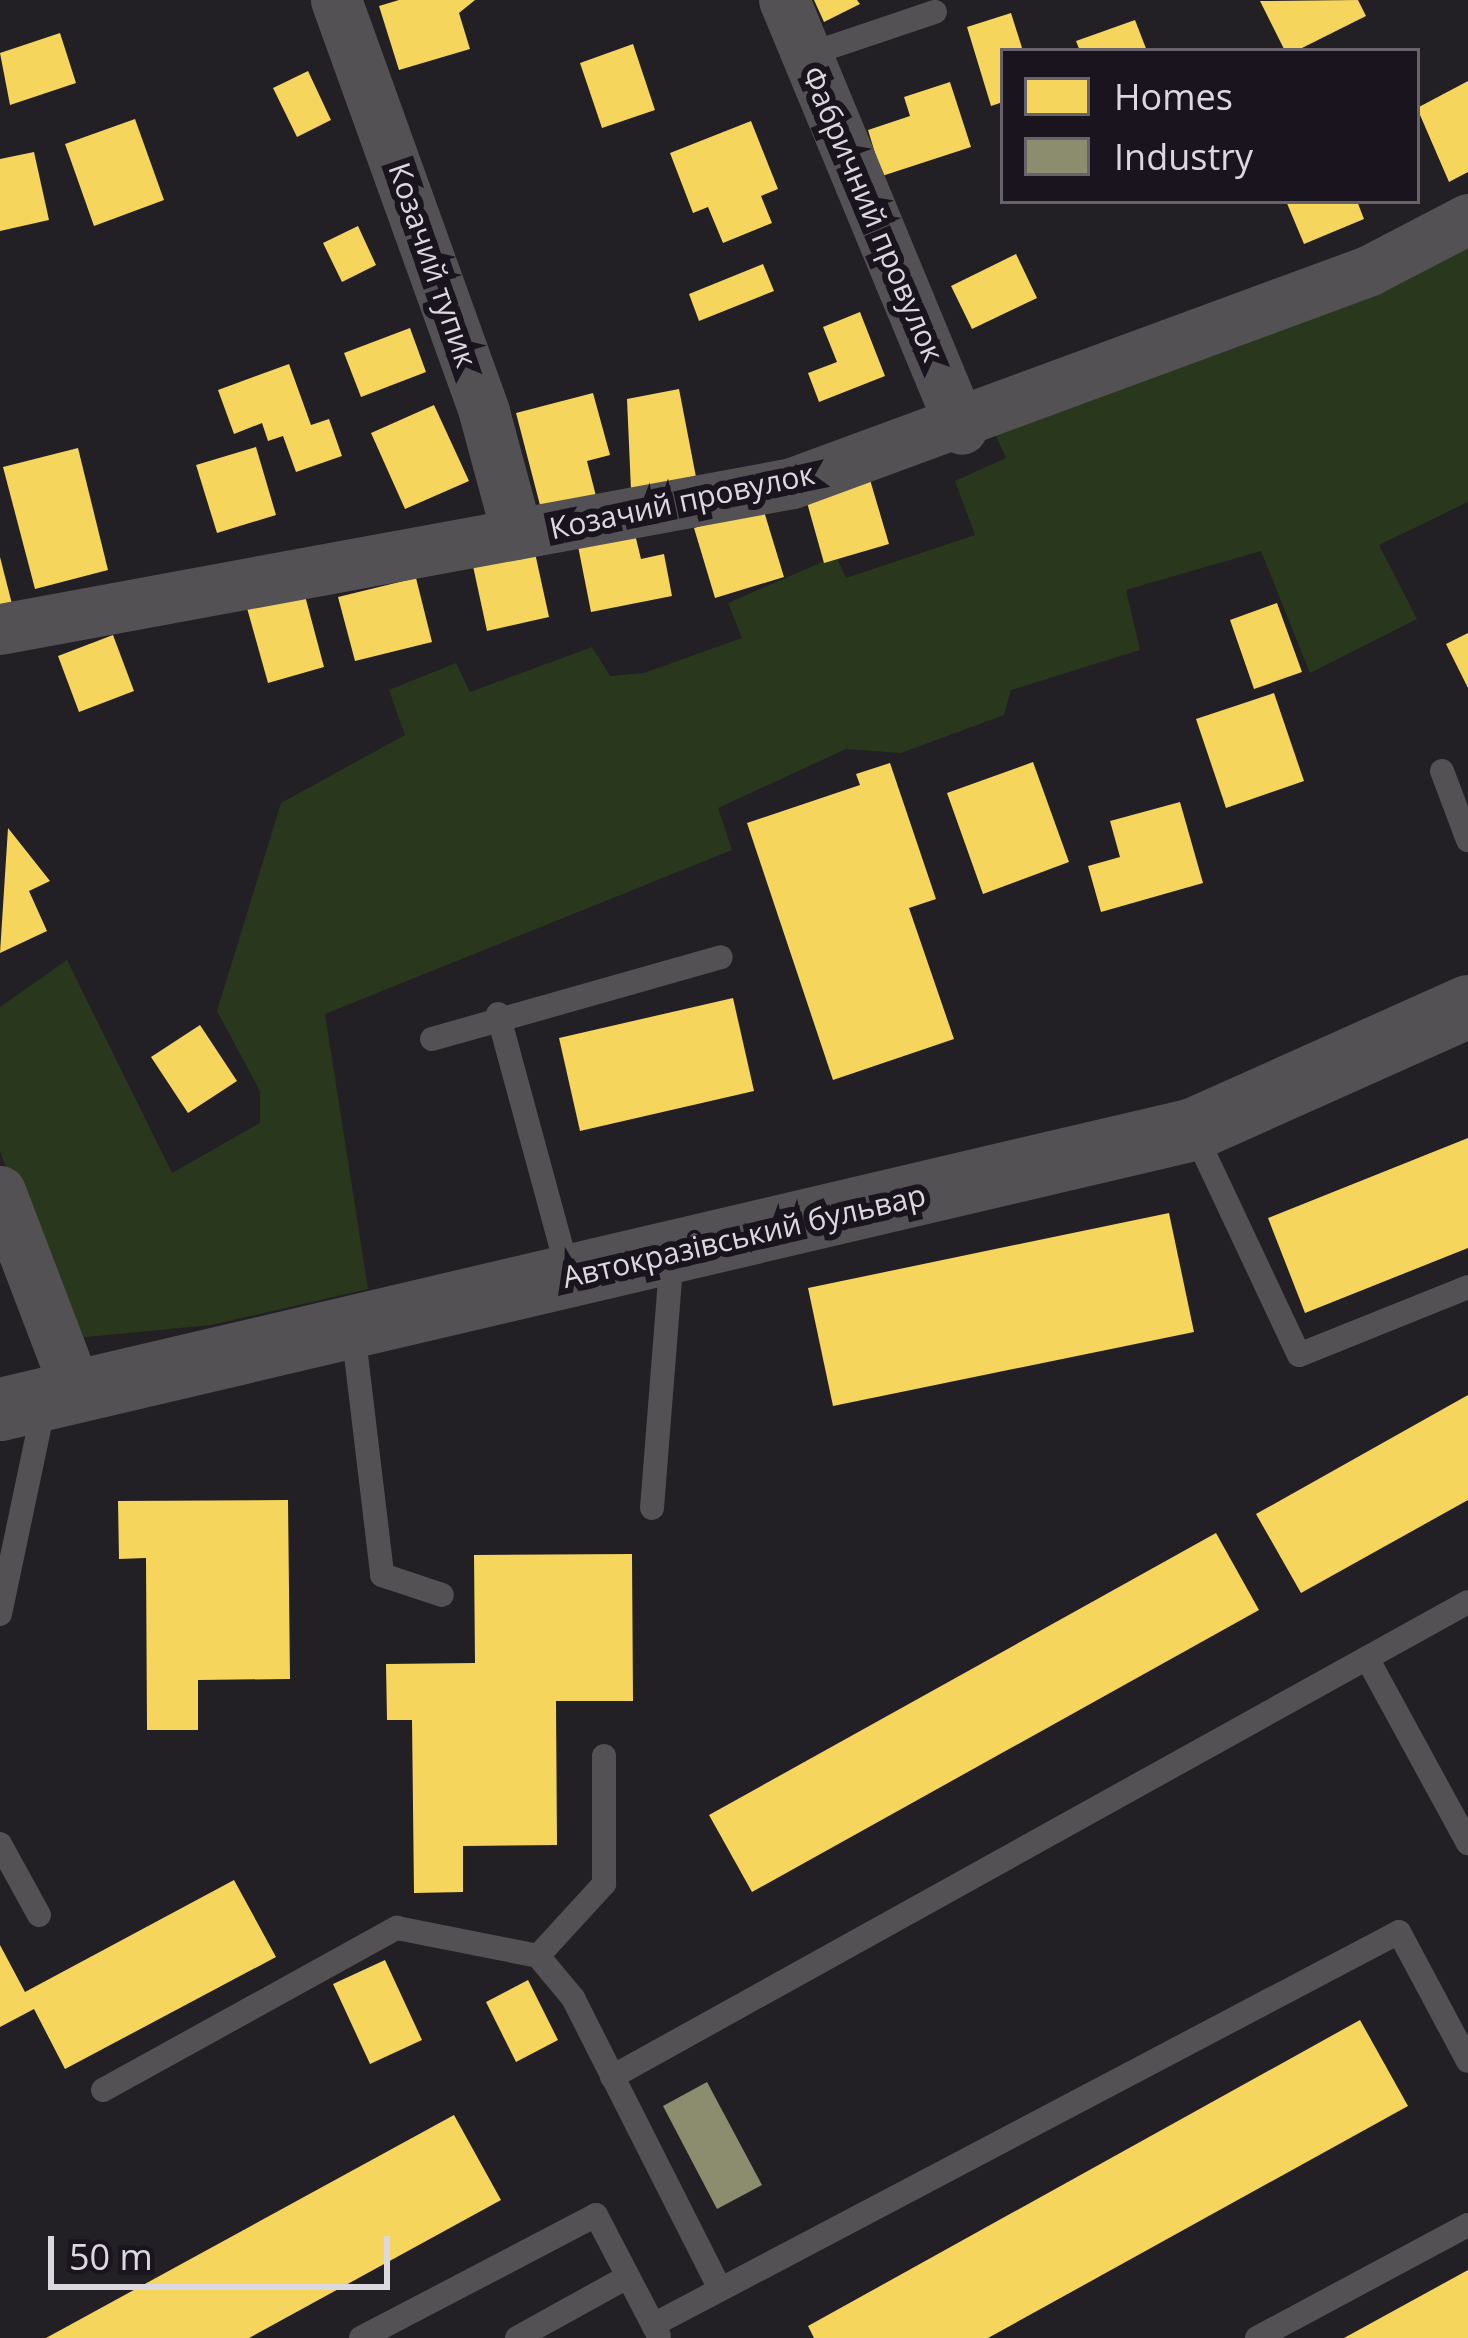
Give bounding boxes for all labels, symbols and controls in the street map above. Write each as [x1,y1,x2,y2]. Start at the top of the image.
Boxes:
legend [1000,48,1420,204]
street label: Фабричний провулок [795,61,951,367]
text: Homes [1114,72,1233,121]
text: Industry [1114,132,1253,181]
street label: Козачий тупик [381,158,485,372]
street label: Козачий провулок [546,455,818,547]
street label: Автокразівський бульвар [559,1177,929,1295]
scale bar [54,2212,396,2286]
text: 50 m [69,2232,153,2281]

